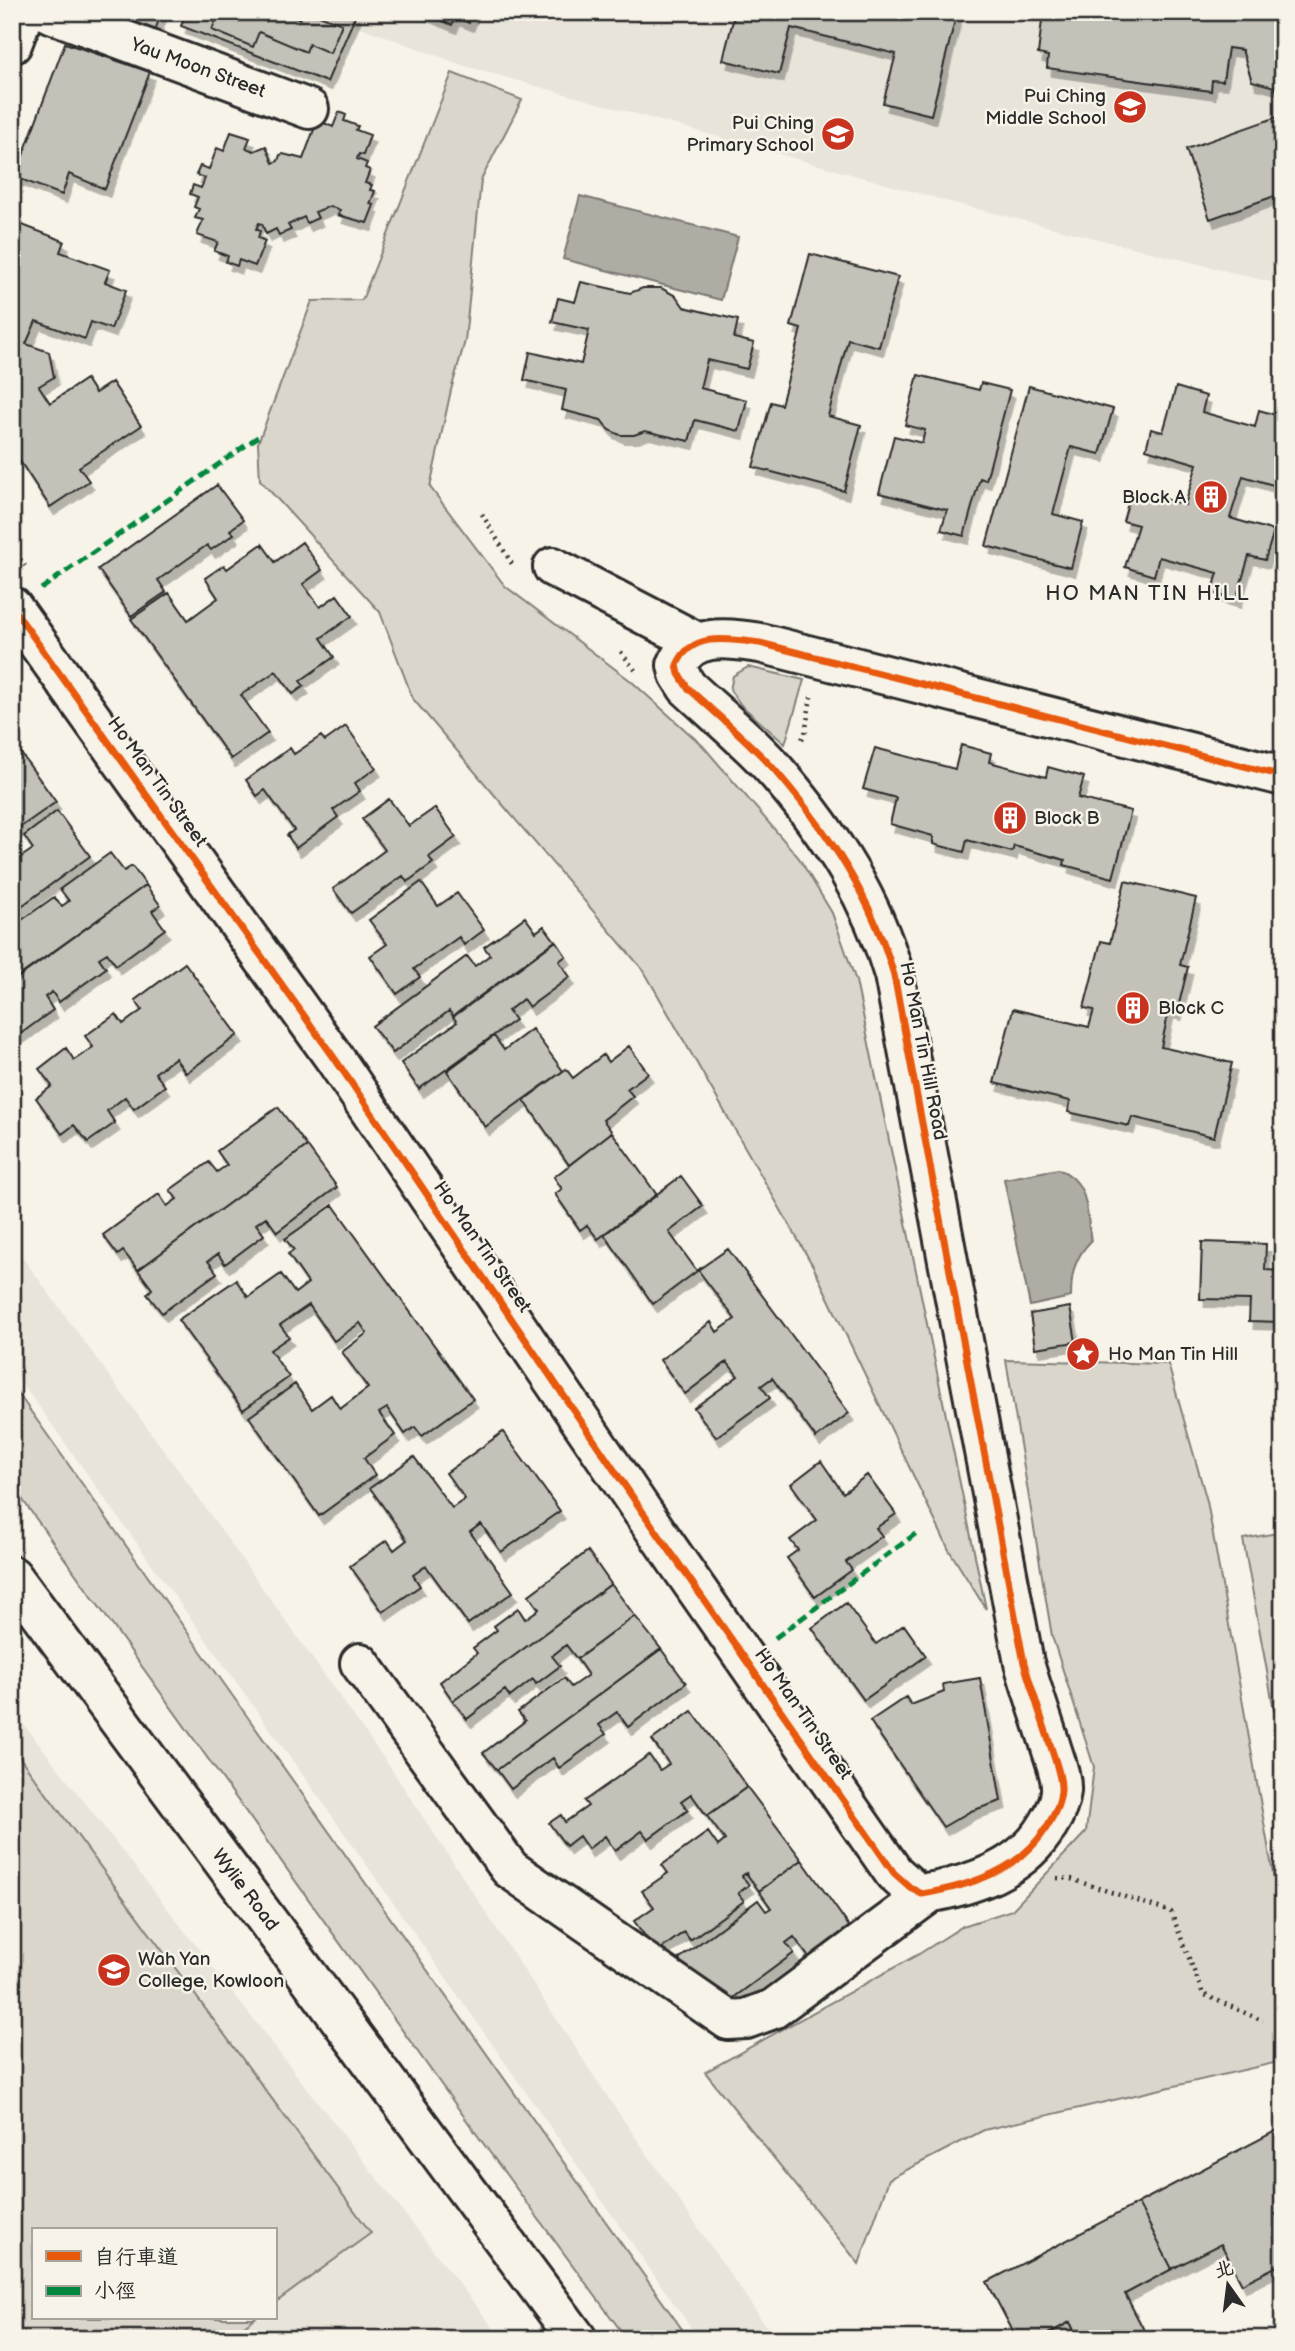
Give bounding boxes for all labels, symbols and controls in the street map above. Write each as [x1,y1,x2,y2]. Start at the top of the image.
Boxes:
street label: Yau Moon Street [127,33,269,103]
place label: Pui Ching Middle School [985,85,1106,130]
school or university icon: Pui Ching Middle School [1111,88,1149,126]
place label: Pui Ching Primary School [686,112,814,157]
school or university icon: Pui Ching Primary School [819,115,857,153]
building icon: Block A [1192,478,1230,516]
place label: Block A [1122,486,1186,509]
district label: HO MAN TIN HILL [1045,581,1251,606]
street label: Ho Man Tin Street [102,713,212,852]
building icon: Block B [991,799,1029,837]
place label: Block B [1034,807,1099,830]
street label: Ho Man Tin Hill Road [894,960,952,1142]
building icon: Block C [1114,989,1152,1027]
place label: Block C [1158,997,1224,1020]
street label: Ho Man Tin Street [428,1177,536,1317]
place icon: Ho Man Tin Hill [1064,1335,1102,1373]
place label: Ho Man Tin Hill [1108,1343,1238,1366]
street label: Ho Man Tin Street [749,1644,857,1784]
street label: Wylie Road [207,1844,283,1936]
place label: Wah Yan College, Kowloon [138,1948,284,1993]
school or university icon: Wah Yan College, Kowloon [95,1951,133,1989]
legend [32,2228,276,2320]
text: 自行車道 [94,2245,178,2270]
north arrow [1194,2250,1264,2320]
text: 北 [1212,2257,1236,2283]
text: 小徑 [94,2279,136,2304]

